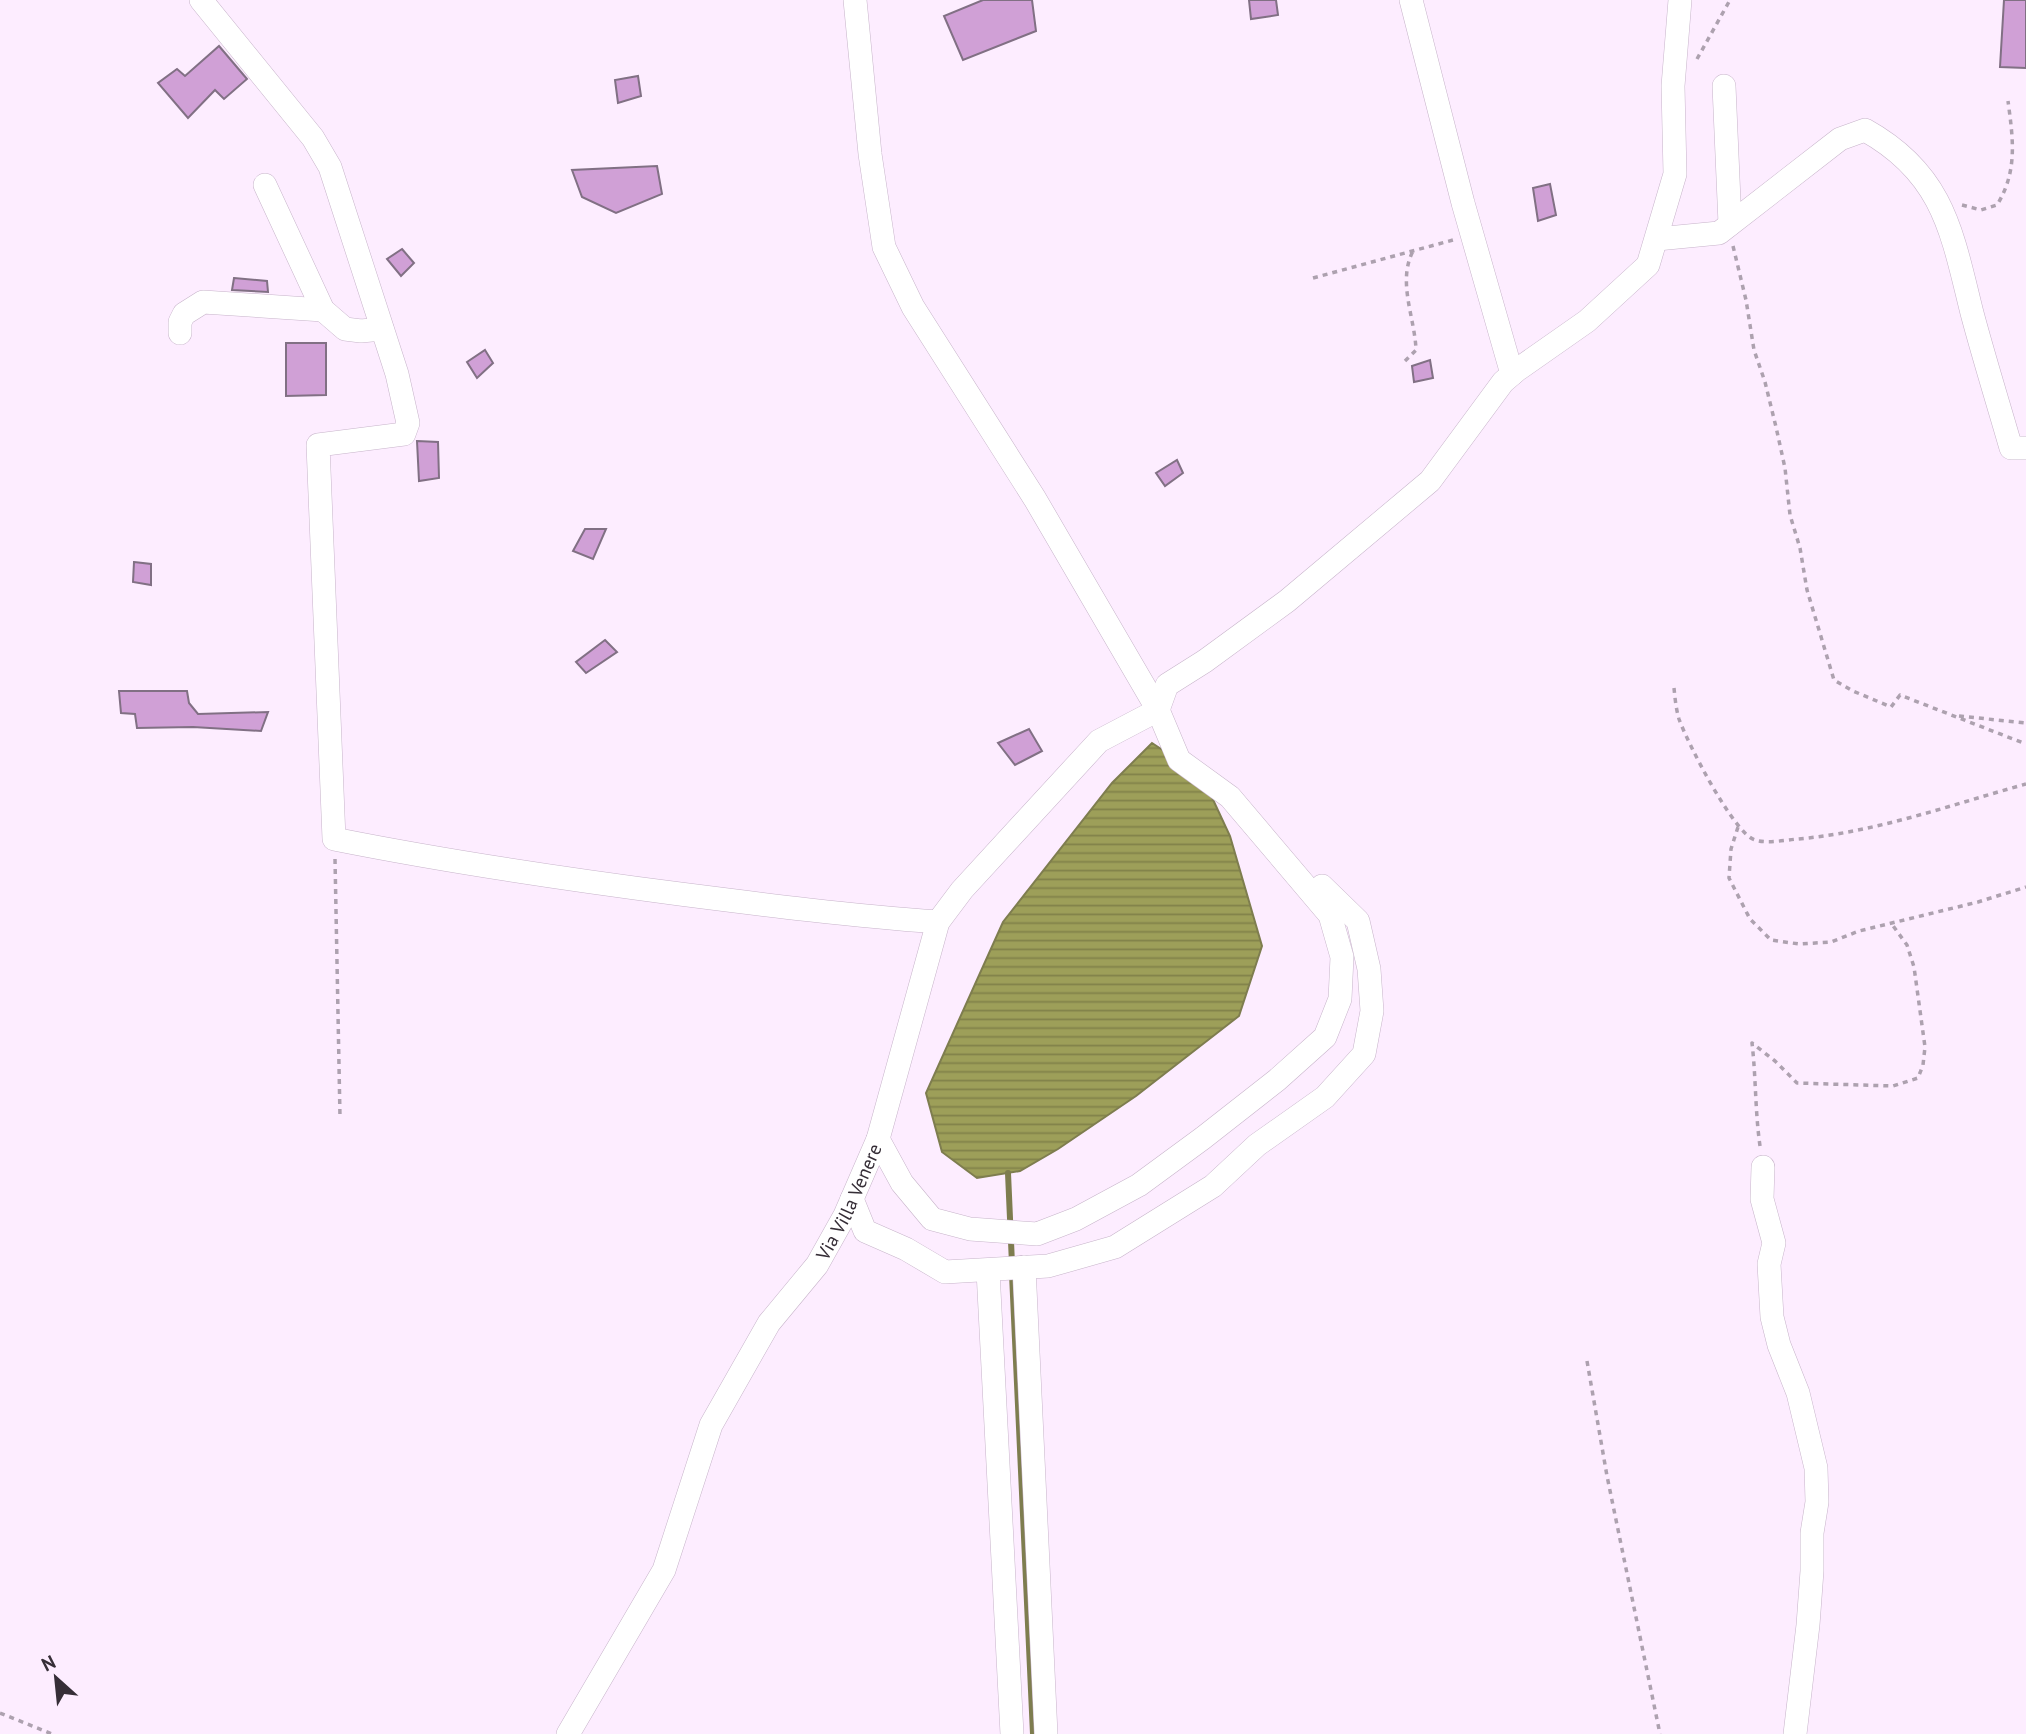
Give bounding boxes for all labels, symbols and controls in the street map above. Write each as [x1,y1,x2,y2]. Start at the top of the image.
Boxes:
street label: Via Villa Venere [810,1140,887,1265]
north arrow [21,1643,91,1713]
text: N [37,1649,59,1676]

